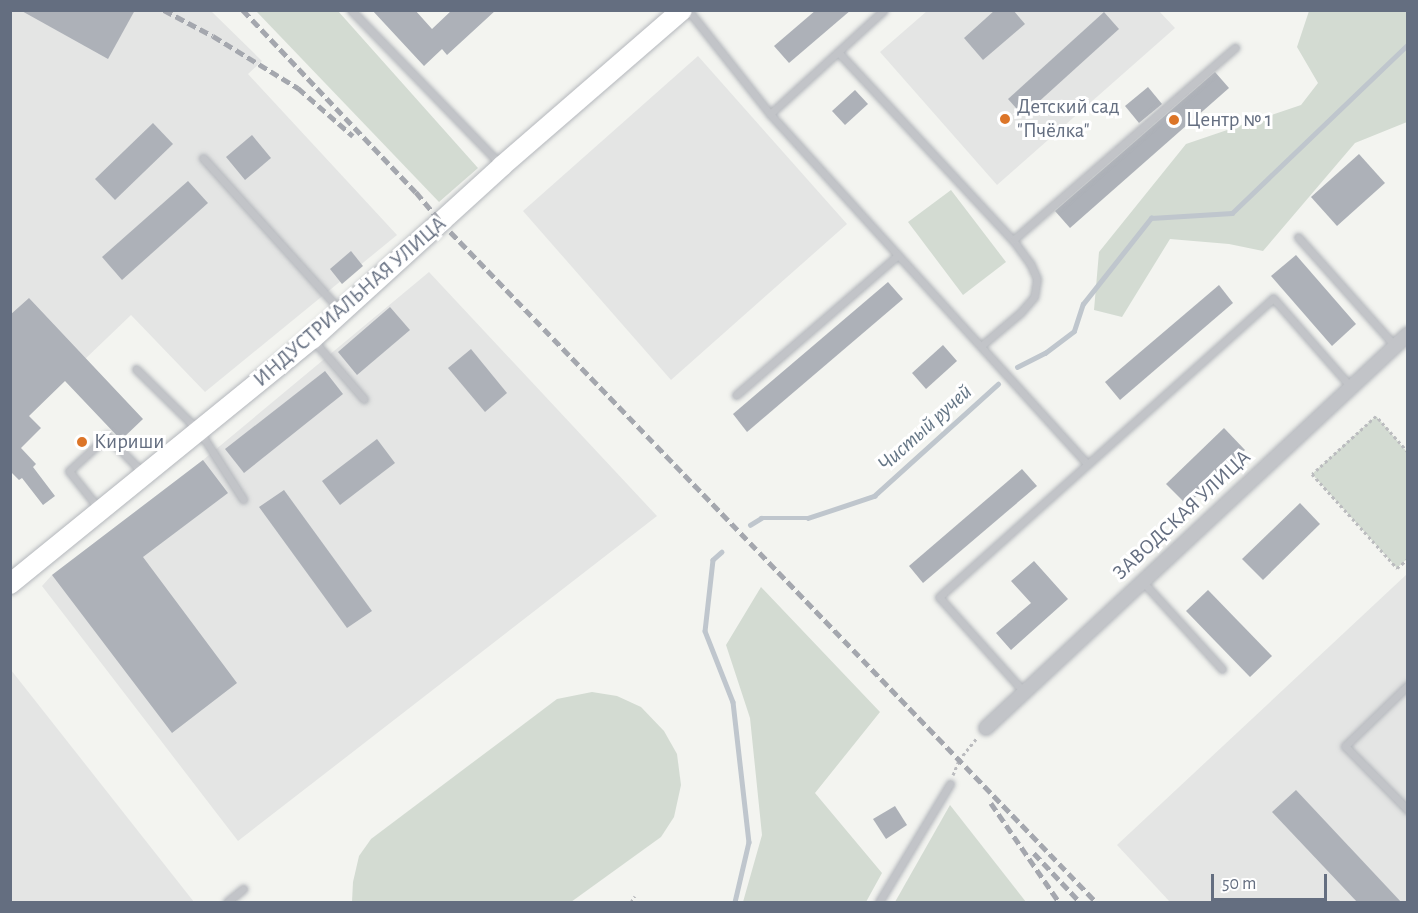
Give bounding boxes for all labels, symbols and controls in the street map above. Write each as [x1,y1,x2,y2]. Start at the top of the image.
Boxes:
place label: Детский сад "Пчёлка" [1017,94,1120,144]
place label: Центр № 1 [1186,107,1272,133]
marker: Детский сад "Пчёлка" [998,112,1012,126]
marker: Центр № 1 [1167,113,1181,127]
street label: ИНДУСТРИАЛЬНАЯ УЛИЦА [249,212,451,392]
water label: Чистый ручей [872,379,978,477]
place label: Кириши [94,429,164,455]
marker: Кириши [75,435,89,449]
street label: ЗАВОДСКАЯ УЛИЦА [1108,445,1256,585]
scale bar [1214,862,1330,900]
text: 50 m [1222,875,1256,893]

